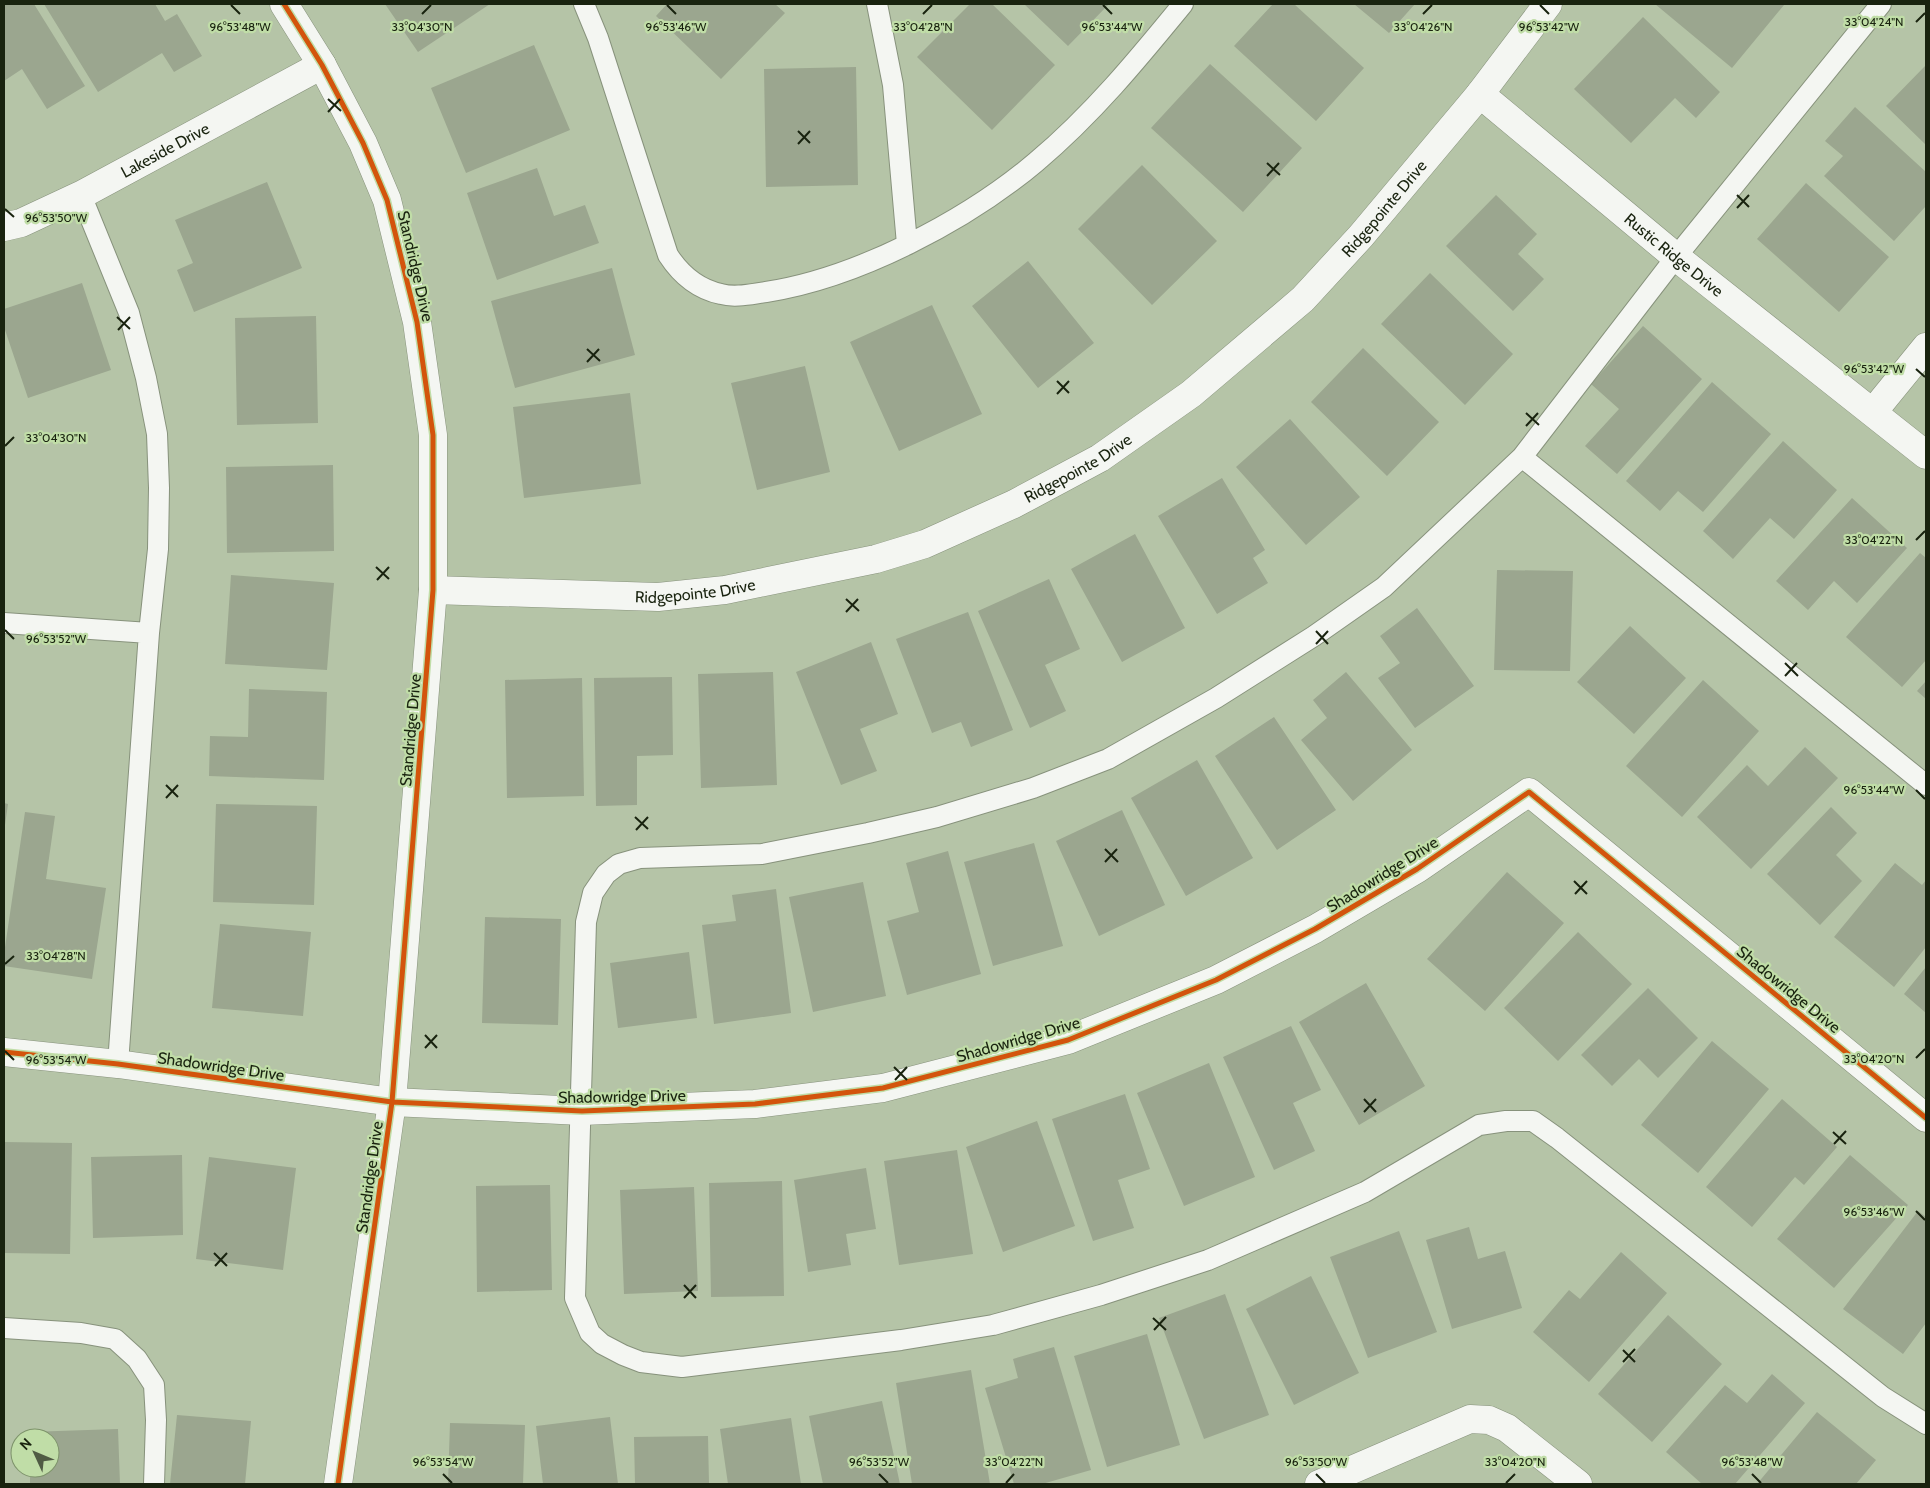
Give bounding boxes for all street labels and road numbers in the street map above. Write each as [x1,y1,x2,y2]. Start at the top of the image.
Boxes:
street label: Lakeside Drive [118,119,213,182]
street label: Ridgepointe Drive [1338,156,1431,261]
street label: Standridge Drive [394,209,437,323]
street label: Rustic Ridge Drive [1621,209,1727,301]
street label: Ridgepointe Drive [1021,430,1135,507]
street label: Ridgepointe Drive [635,575,757,607]
street label: Standridge Drive [396,673,425,787]
street label: Shadowridge Drive [1323,833,1441,916]
street label: Shadowridge Drive [1733,942,1844,1037]
street label: Shadowridge Drive [954,1013,1082,1066]
street label: Shadowridge Drive [156,1048,286,1085]
street label: Shadowridge Drive [558,1086,686,1107]
street label: Standridge Drive [352,1120,387,1234]

